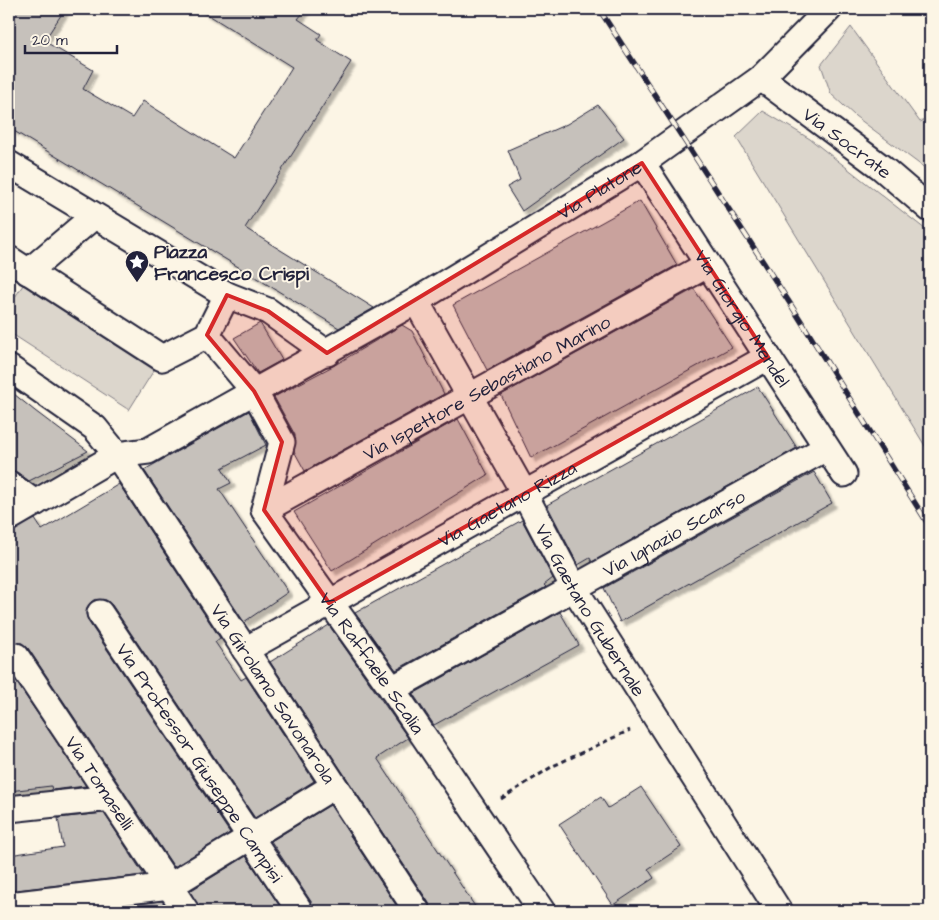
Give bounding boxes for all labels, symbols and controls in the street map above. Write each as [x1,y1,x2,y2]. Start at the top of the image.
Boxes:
scale bar [25,22,118,54]
text: 20 m [32,30,68,51]
street label: Via Socrate [797,101,897,186]
street label: Via Platone [552,154,648,227]
place label: Piazza Francesco Crispi [154,239,309,288]
street label: Via Giorgio Mendel [687,245,796,393]
place icon: Piazza Francesco Crispi [124,249,150,283]
street label: Via Ispettore Sebastiano Marino [358,309,616,468]
street label: Via Gaetano Rizza [433,455,582,554]
street label: Via Ignazio Scarso [598,483,751,584]
street label: Via Gaetano Gubernale [528,519,652,702]
street label: Via Raffaele Scalia [312,587,431,740]
street label: Via Girolamo Savonarola [203,599,342,790]
street label: Via Professor Giuseppe Campisi [109,638,289,888]
street label: Via Tomaselli [58,731,140,836]

